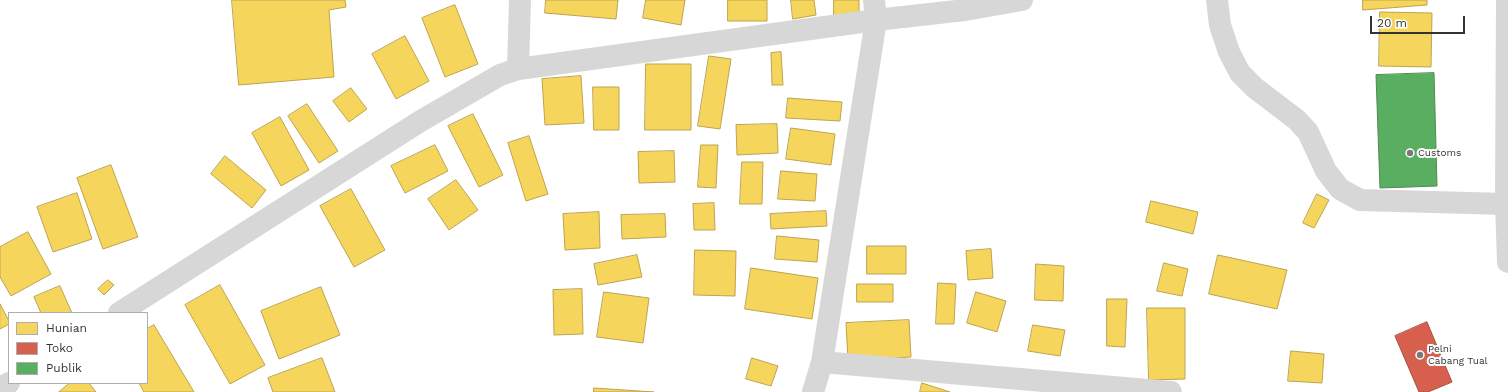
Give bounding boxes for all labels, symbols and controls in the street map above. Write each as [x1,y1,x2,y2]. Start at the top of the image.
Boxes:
scale bar [1372,8,1467,34]
text: 20 m [1377,16,1407,30]
place label: Customs [1418,147,1461,159]
marker: Customs [1405,148,1415,158]
legend [8,312,148,384]
text: Hunian [46,321,87,335]
text: Toko [46,341,73,355]
place label: Pelni Cabang Tual [1428,343,1488,366]
marker: Pelni Cabang Tual [1415,350,1425,360]
text: Publik [46,361,82,375]

